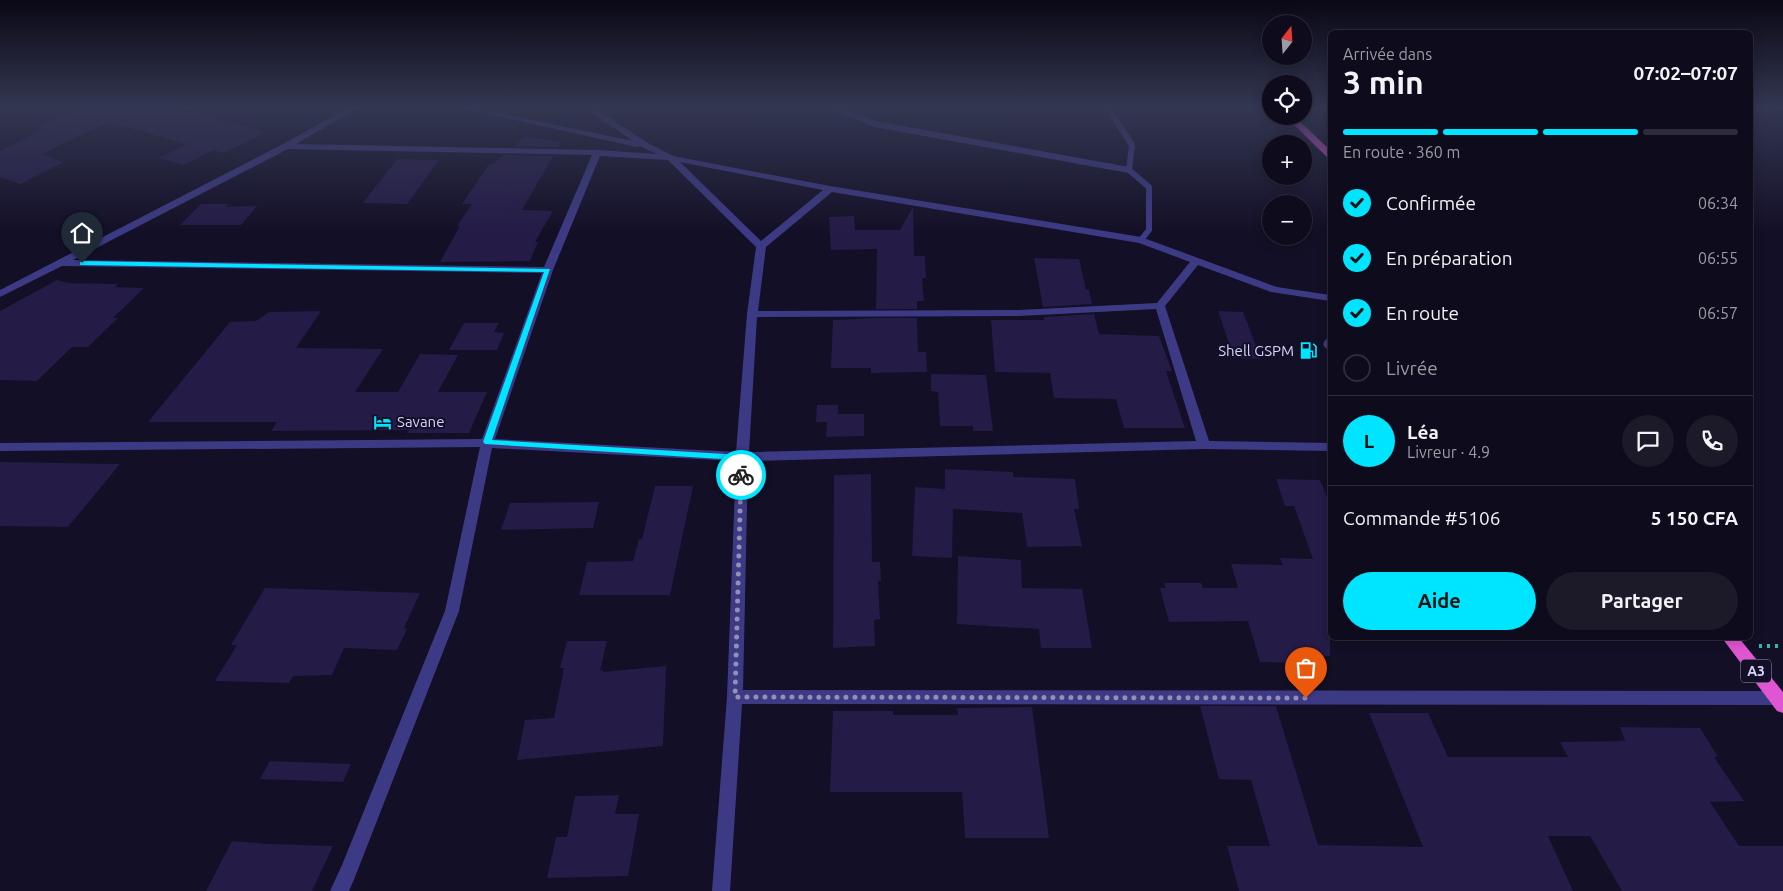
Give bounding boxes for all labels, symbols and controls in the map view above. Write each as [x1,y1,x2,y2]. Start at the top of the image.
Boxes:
north arrow [1262,15,1312,65]
map controls [1262,15,1312,245]
text: Arrivée dans [1343,45,1432,63]
text: 07:02–07:07 [1633,62,1738,84]
text: 3 min [1343,64,1424,100]
button: locate [1262,75,1312,125]
button: + [1262,135,1312,185]
text: En route · 360 m [1343,143,1460,161]
icon: check [1343,189,1371,217]
text: Confirmée [1386,192,1476,214]
text: 06:34 [1698,194,1738,212]
button: − [1262,195,1312,245]
pin [61,212,103,263]
icon: home [68,219,96,247]
icon: check [1343,244,1371,272]
text: En préparation [1386,247,1513,269]
text: 06:55 [1698,249,1738,267]
icon: check [1343,299,1371,327]
text: En route [1386,302,1459,324]
text: 06:57 [1698,304,1738,322]
fuel station icon: Shell GSPM [1298,341,1318,361]
place label: Shell GSPM [1218,342,1294,359]
text: Livrée [1386,357,1438,379]
hotel icon: Savane [373,412,393,432]
place label: Savane [397,413,444,430]
button: chat [1622,415,1674,467]
button: phone [1686,415,1738,467]
text: Léa [1407,421,1439,443]
text: L [1364,430,1374,452]
text: Livreur · 4.9 [1407,443,1490,461]
courier [716,450,766,500]
icon: bike [727,461,755,489]
text: Commande #5106 [1343,507,1500,529]
text: 5 150 CFA [1651,507,1738,529]
button: Aide [1343,572,1536,630]
button: Partager [1546,572,1738,630]
pin [1285,647,1327,698]
icon: bag [1292,654,1320,682]
road number: A3 [1741,659,1771,682]

